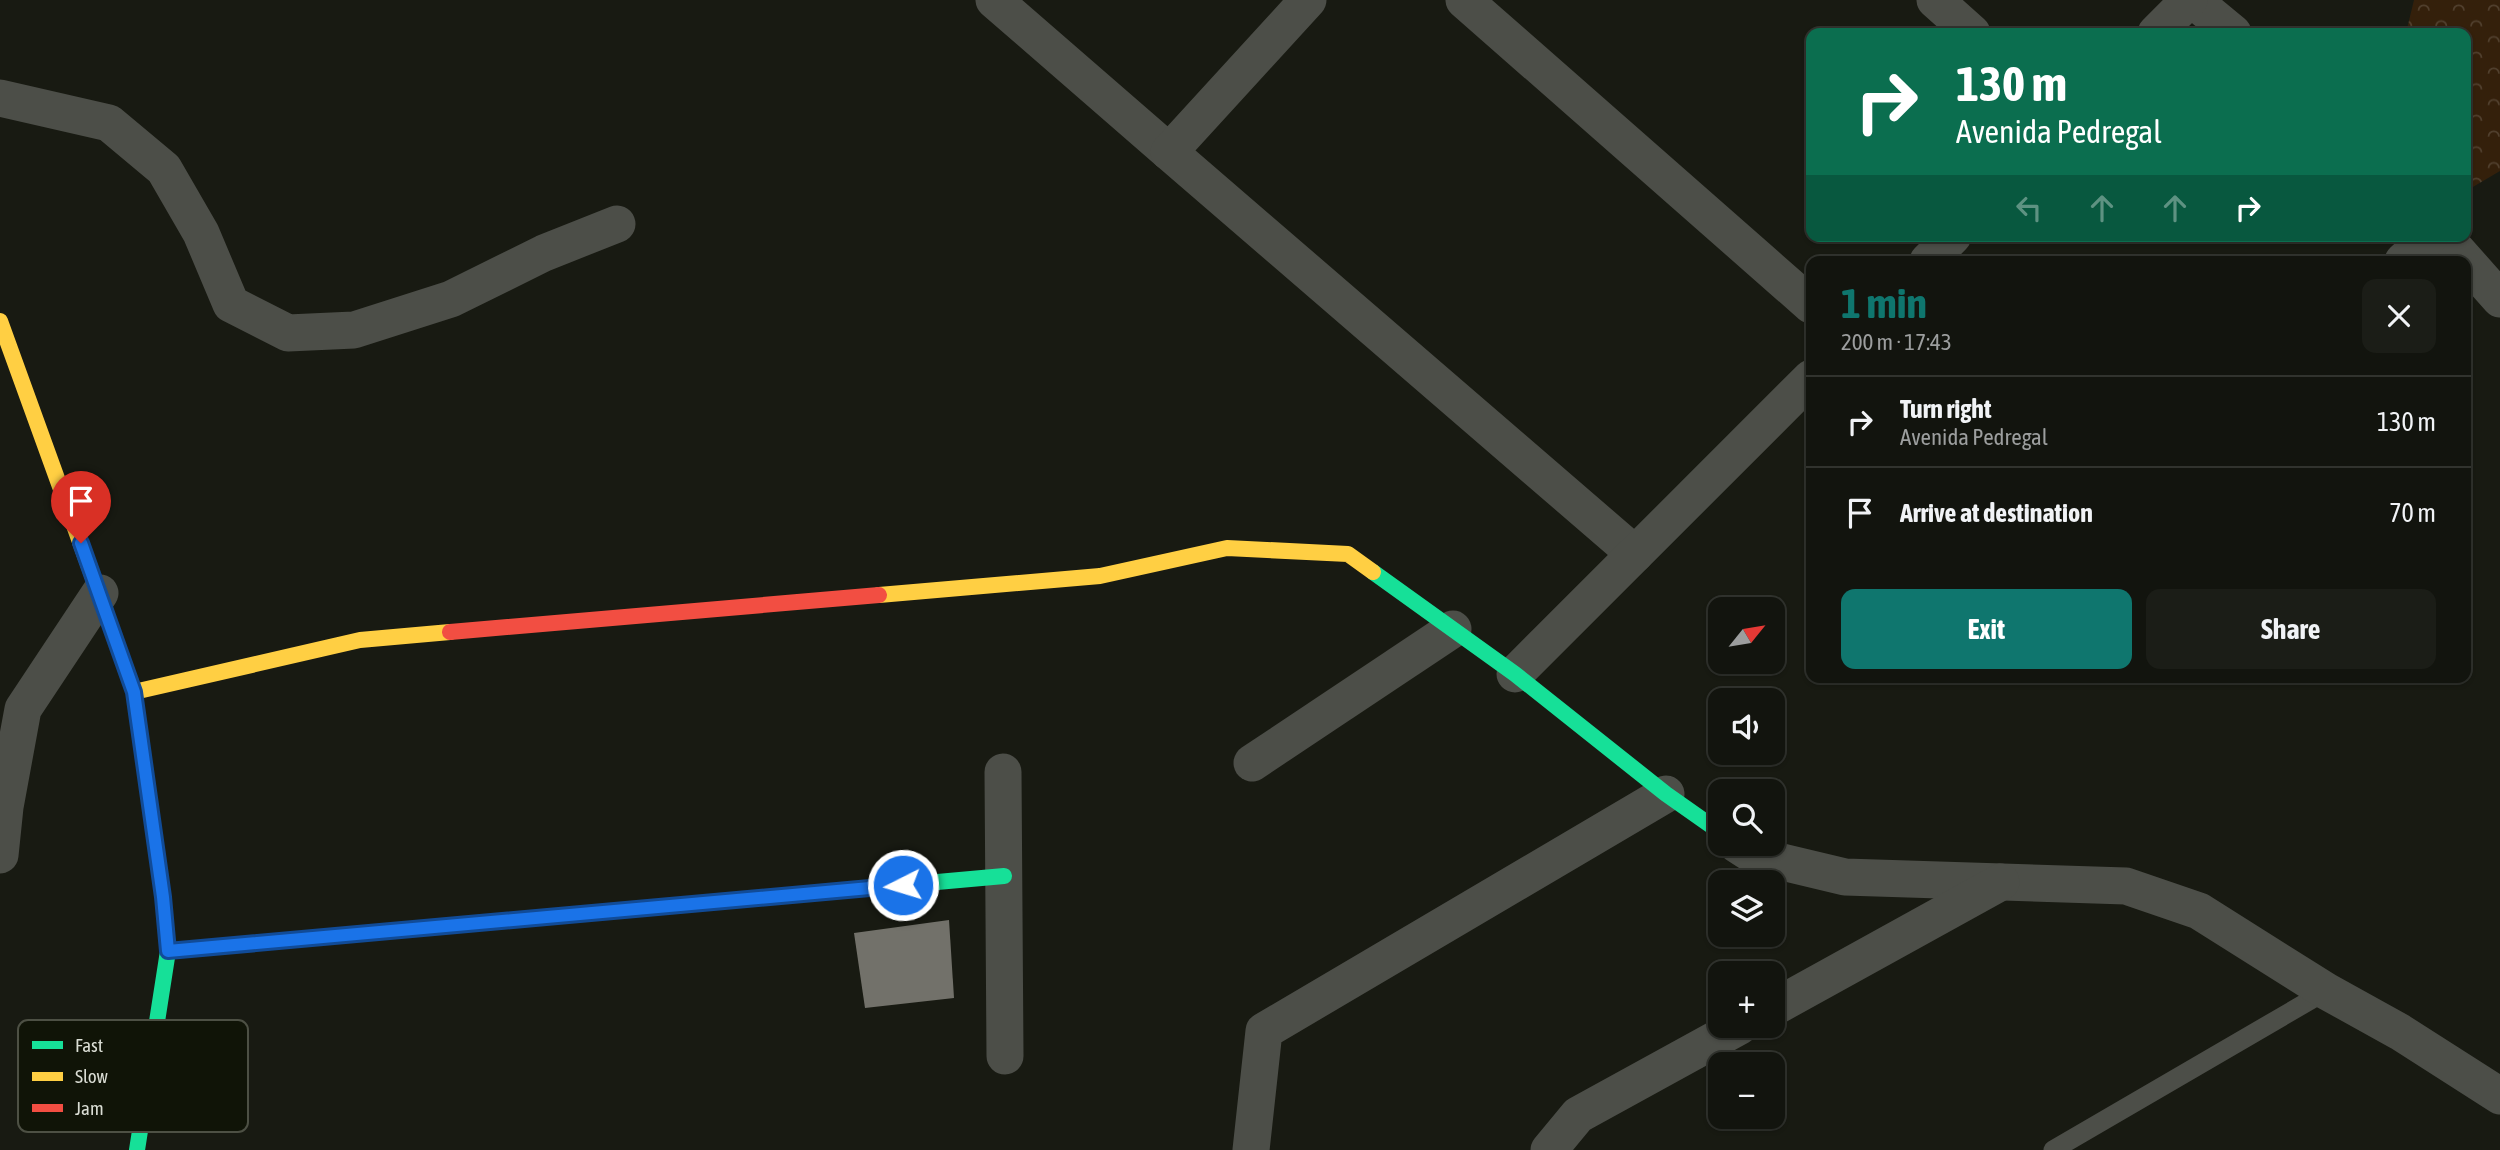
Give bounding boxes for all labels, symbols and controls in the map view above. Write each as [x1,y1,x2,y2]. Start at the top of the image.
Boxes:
text: 130 m [1956,55,2067,111]
icon: right [1841,56,1932,147]
text: Avenida Pedregal [1956,113,2162,150]
icon: left [2010,189,2048,227]
icon: ahead [2083,189,2121,227]
icon: ahead [2156,189,2194,227]
icon: right [2229,189,2267,227]
text: 1 min [1841,279,1927,327]
button: close [2362,279,2436,353]
text: 200 m · 17:43 [1841,329,1952,355]
text: Turn right [1900,394,1991,424]
icon: right [1841,403,1879,441]
text: 130 m [2377,407,2436,437]
text: Avenida Pedregal [1900,424,2048,450]
pin [51,471,111,543]
icon: arrive [62,482,100,520]
icon: arrive [1841,494,1879,532]
text: Arrive at destination [1900,498,2093,528]
text: 70 m [2389,498,2436,528]
button: Exit [1841,589,2132,669]
button: Share [2146,589,2436,669]
north arrow [1708,597,1785,674]
map controls [1708,597,1785,1129]
button: sound [1708,688,1785,765]
button: search [1708,779,1785,856]
position arrow [866,848,940,922]
button: layers [1708,870,1785,947]
button: + [1708,961,1785,1038]
legend [18,1020,248,1132]
text: Fast [75,1034,103,1056]
button: − [1708,1052,1785,1129]
text: Slow [75,1065,109,1087]
text: Jam [75,1097,104,1119]

